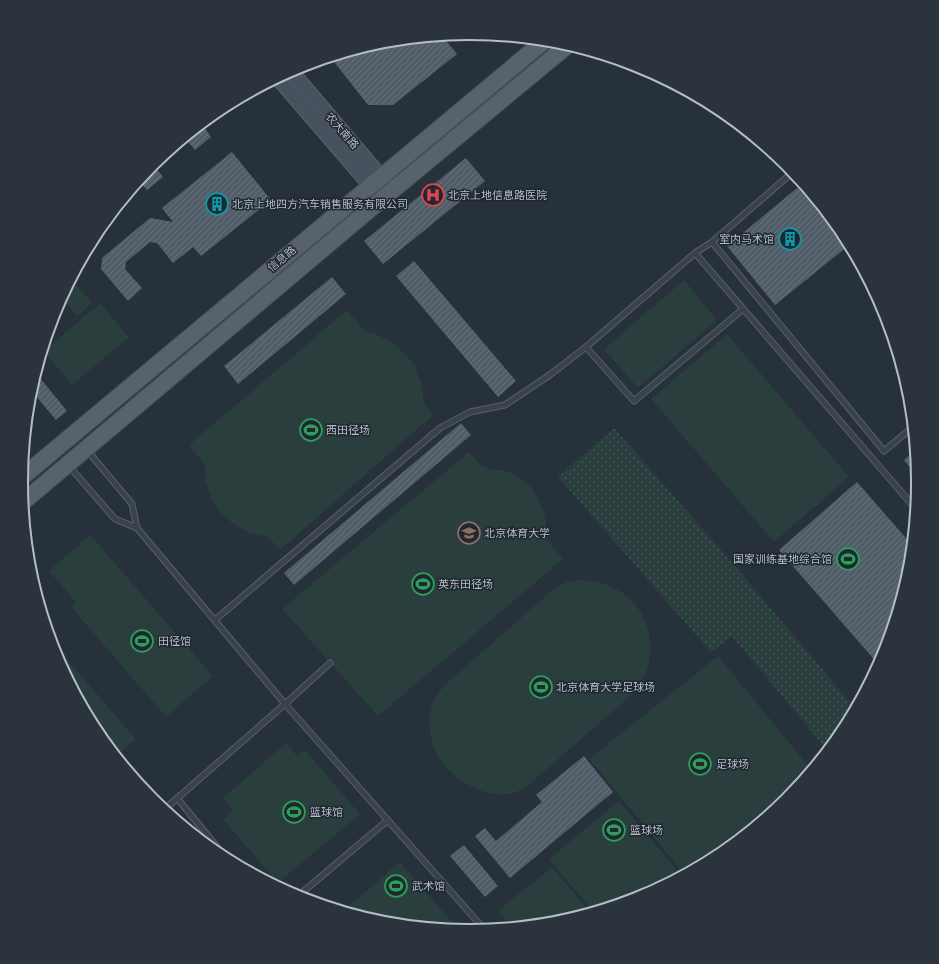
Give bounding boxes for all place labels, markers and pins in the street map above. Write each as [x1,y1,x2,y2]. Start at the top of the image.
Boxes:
hospital icon: 北京上地信息路医院 [420,182,446,208]
place label: 北京上地信息路医院 [448,189,547,202]
building icon: 北京上地四方汽车销售服务有限公司 [204,191,230,217]
place label: 北京上地四方汽车销售服务有限公司 [232,198,408,211]
building icon: 室内马术馆 [777,226,803,252]
place label: 室内马术馆 [719,233,774,246]
sports icon: 西田径场 [298,417,324,443]
place label: 西田径场 [326,424,370,437]
school or university icon: 北京体育大学 [456,520,482,546]
place label: 北京体育大学 [484,527,550,540]
sports icon: 国家训练基地综合馆 [835,546,861,572]
place label: 国家训练基地综合馆 [733,553,832,566]
sports icon: 英东田径场 [410,571,436,597]
place label: 英东田径场 [438,578,493,591]
sports icon: 田径馆 [129,628,155,654]
place label: 田径馆 [158,635,191,648]
sports icon: 北京体育大学足球场 [528,674,554,700]
place label: 北京体育大学足球场 [556,681,655,694]
sports icon: 足球场 [687,751,713,777]
place label: 足球场 [716,758,749,771]
sports icon: 篮球馆 [281,799,307,825]
place label: 篮球馆 [310,806,343,819]
sports icon: 篮球场 [601,817,627,843]
place label: 篮球场 [630,824,663,837]
sports icon: 武术馆 [383,873,409,899]
place label: 武术馆 [412,880,445,893]

